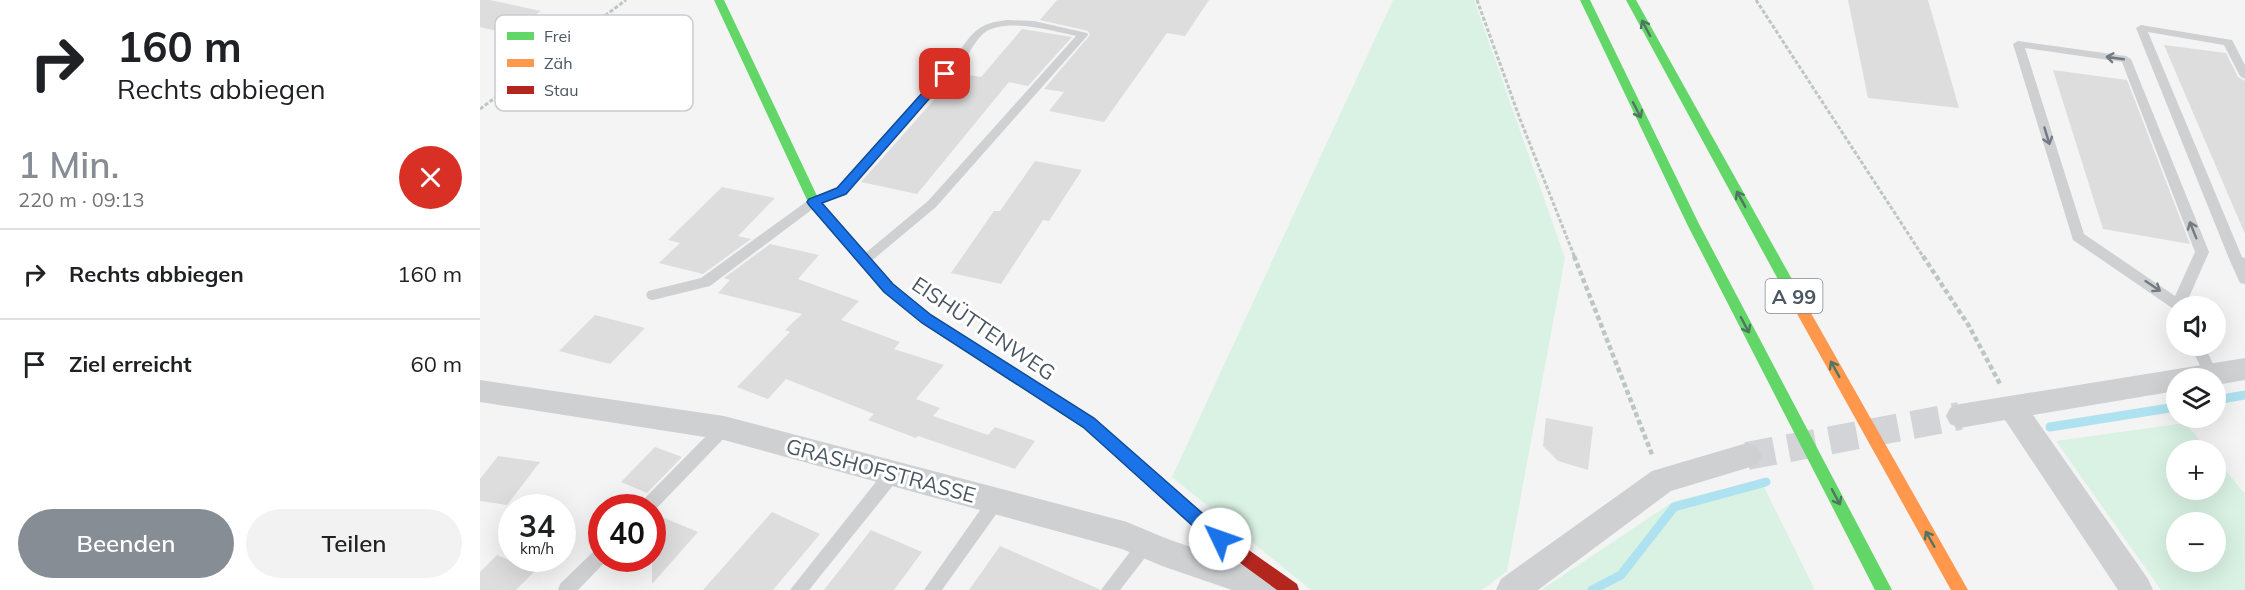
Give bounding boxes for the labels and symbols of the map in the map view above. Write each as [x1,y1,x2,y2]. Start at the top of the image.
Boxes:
legend [495,15,693,111]
one-way arrow [1640,20,1652,37]
text: Frei [544,26,571,46]
pin [919,48,970,99]
one-way arrow [2106,52,2125,63]
text: Zäh [544,53,573,73]
text: Stau [544,80,578,100]
one-way arrow [1631,100,1643,118]
one-way arrow [2042,126,2053,145]
one-way arrow [1734,191,1746,208]
one-way arrow [2187,222,2198,240]
street label: EISHÜTTENWEG [908,271,1060,385]
road number: A 99 [1766,279,1822,313]
one-way arrow [2144,280,2161,292]
one-way arrow [1740,315,1752,333]
one-way arrow [1829,361,1840,379]
street label: GRASHOFSTRASSE [783,432,979,508]
one-way arrow [1831,488,1842,506]
speed limit sign: 40 [588,494,666,572]
position arrow [1188,507,1252,571]
one-way arrow [1924,531,1936,548]

